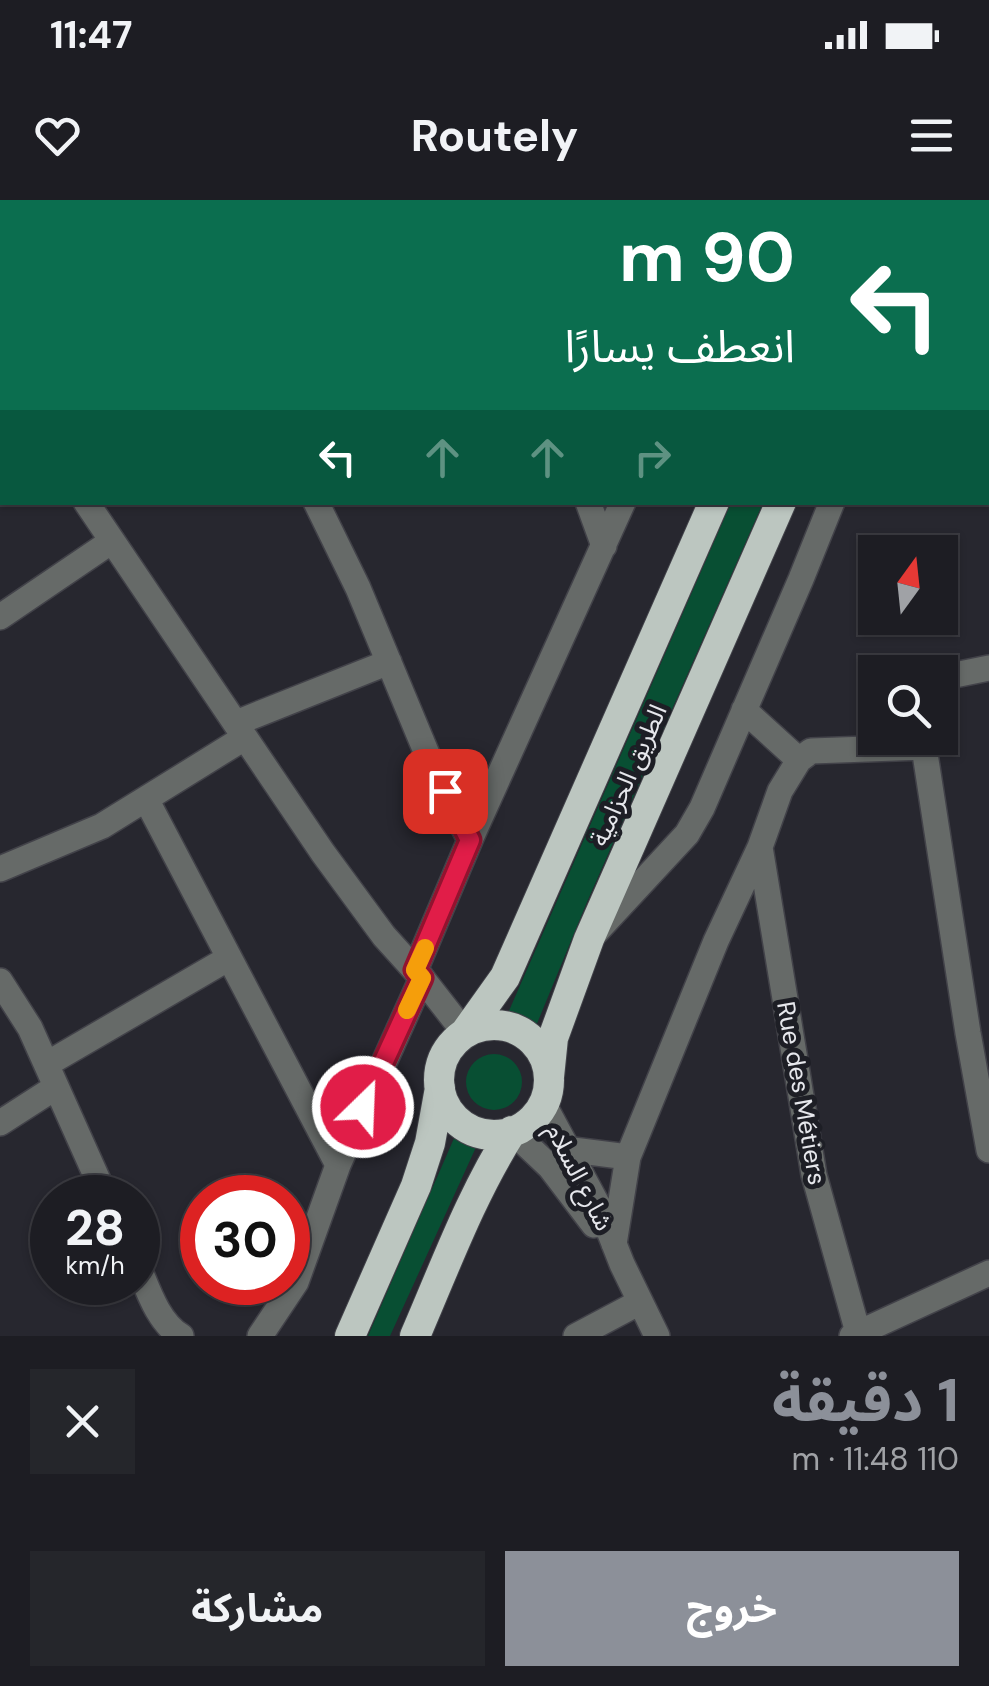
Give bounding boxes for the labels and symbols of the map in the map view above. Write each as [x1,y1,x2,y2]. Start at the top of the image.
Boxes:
north arrow [858,535,958,635]
street label: الطريق الحزامية [582,699,674,851]
pin [403,749,488,834]
street label: Rue des Métiers [769,999,834,1187]
position arrow [311,1055,415,1159]
street label: شارع السلام [536,1118,621,1238]
speed limit sign: 30 [180,1175,310,1305]

